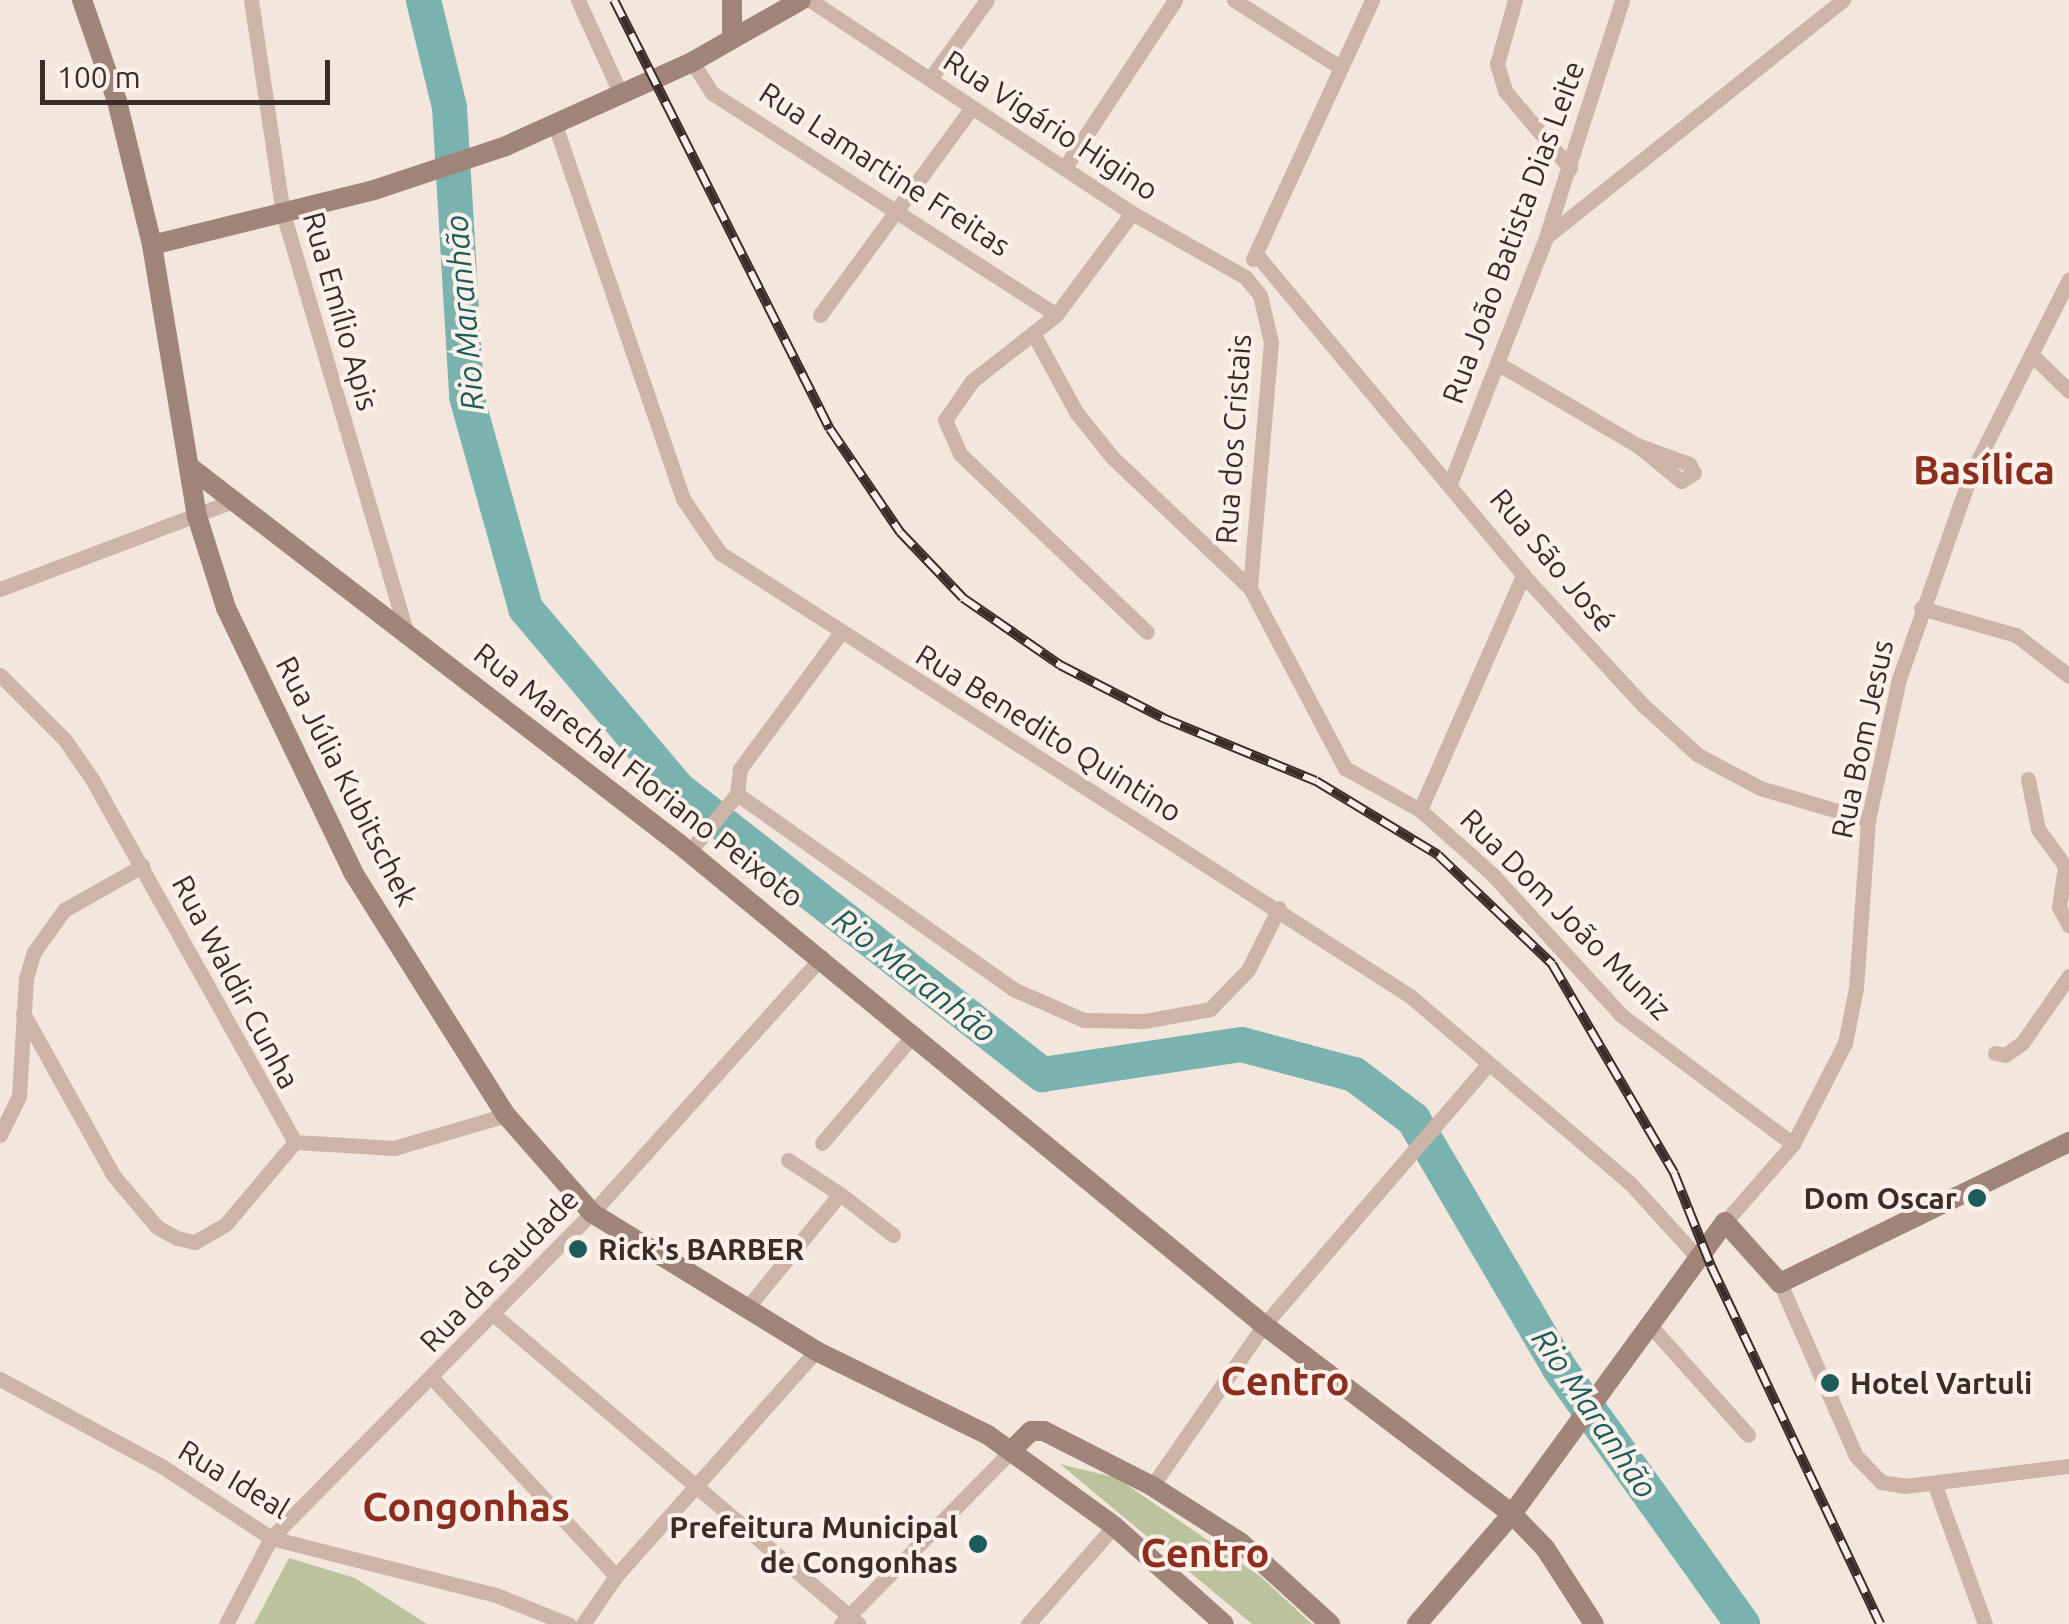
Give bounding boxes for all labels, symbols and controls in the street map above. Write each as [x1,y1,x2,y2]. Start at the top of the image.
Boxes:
scale bar [45,40,335,102]
street label: Rua Vigário Higino [937,42,1165,208]
street label: Rua João Batista Dias Leite [1434,56,1592,408]
text: 100 m [57,60,141,94]
street label: Rua Lamartine Freitas [753,74,1017,264]
street label: Rua Emílio Apis [295,207,387,415]
water label: Rio Maranhão [436,214,492,412]
street label: Rua dos Cristais [1208,333,1258,545]
district label: Basílica [1913,446,2055,494]
street label: Rua São José [1483,481,1623,639]
street label: Rua Marechal Floriano Peixoto [467,635,811,915]
street label: Rua Benedito Quintino [909,636,1189,830]
street label: Rua Bom Jesus [1823,636,1901,842]
street label: Rua Júlia Kubitschek [269,650,425,912]
street label: Rua Dom João Muniz [1453,801,1679,1027]
street label: Rua Waldir Cunha [165,869,307,1095]
water label: Rio Maranhão [826,899,1004,1051]
place label: Dom Oscar [1804,1180,1957,1216]
street label: Rua da Saudade [412,1181,586,1359]
marker: Dom Oscar [1966,1187,1988,1209]
place label: Rick's BARBER [598,1231,804,1267]
marker: Rick's BARBER [567,1238,589,1260]
water label: Rio Maranhão [1524,1321,1666,1505]
district label: Centro [1220,1357,1350,1405]
place label: Hotel Vartuli [1850,1365,2032,1401]
marker: Hotel Vartuli [1819,1372,1841,1394]
street label: Rua Ideal [172,1432,296,1526]
district label: Congonhas [362,1483,570,1531]
place label: Prefeitura Municipal de Congonhas [669,1509,958,1580]
district label: Centro [1140,1529,1270,1577]
marker: Prefeitura Municipal de Congonhas [967,1533,989,1555]

